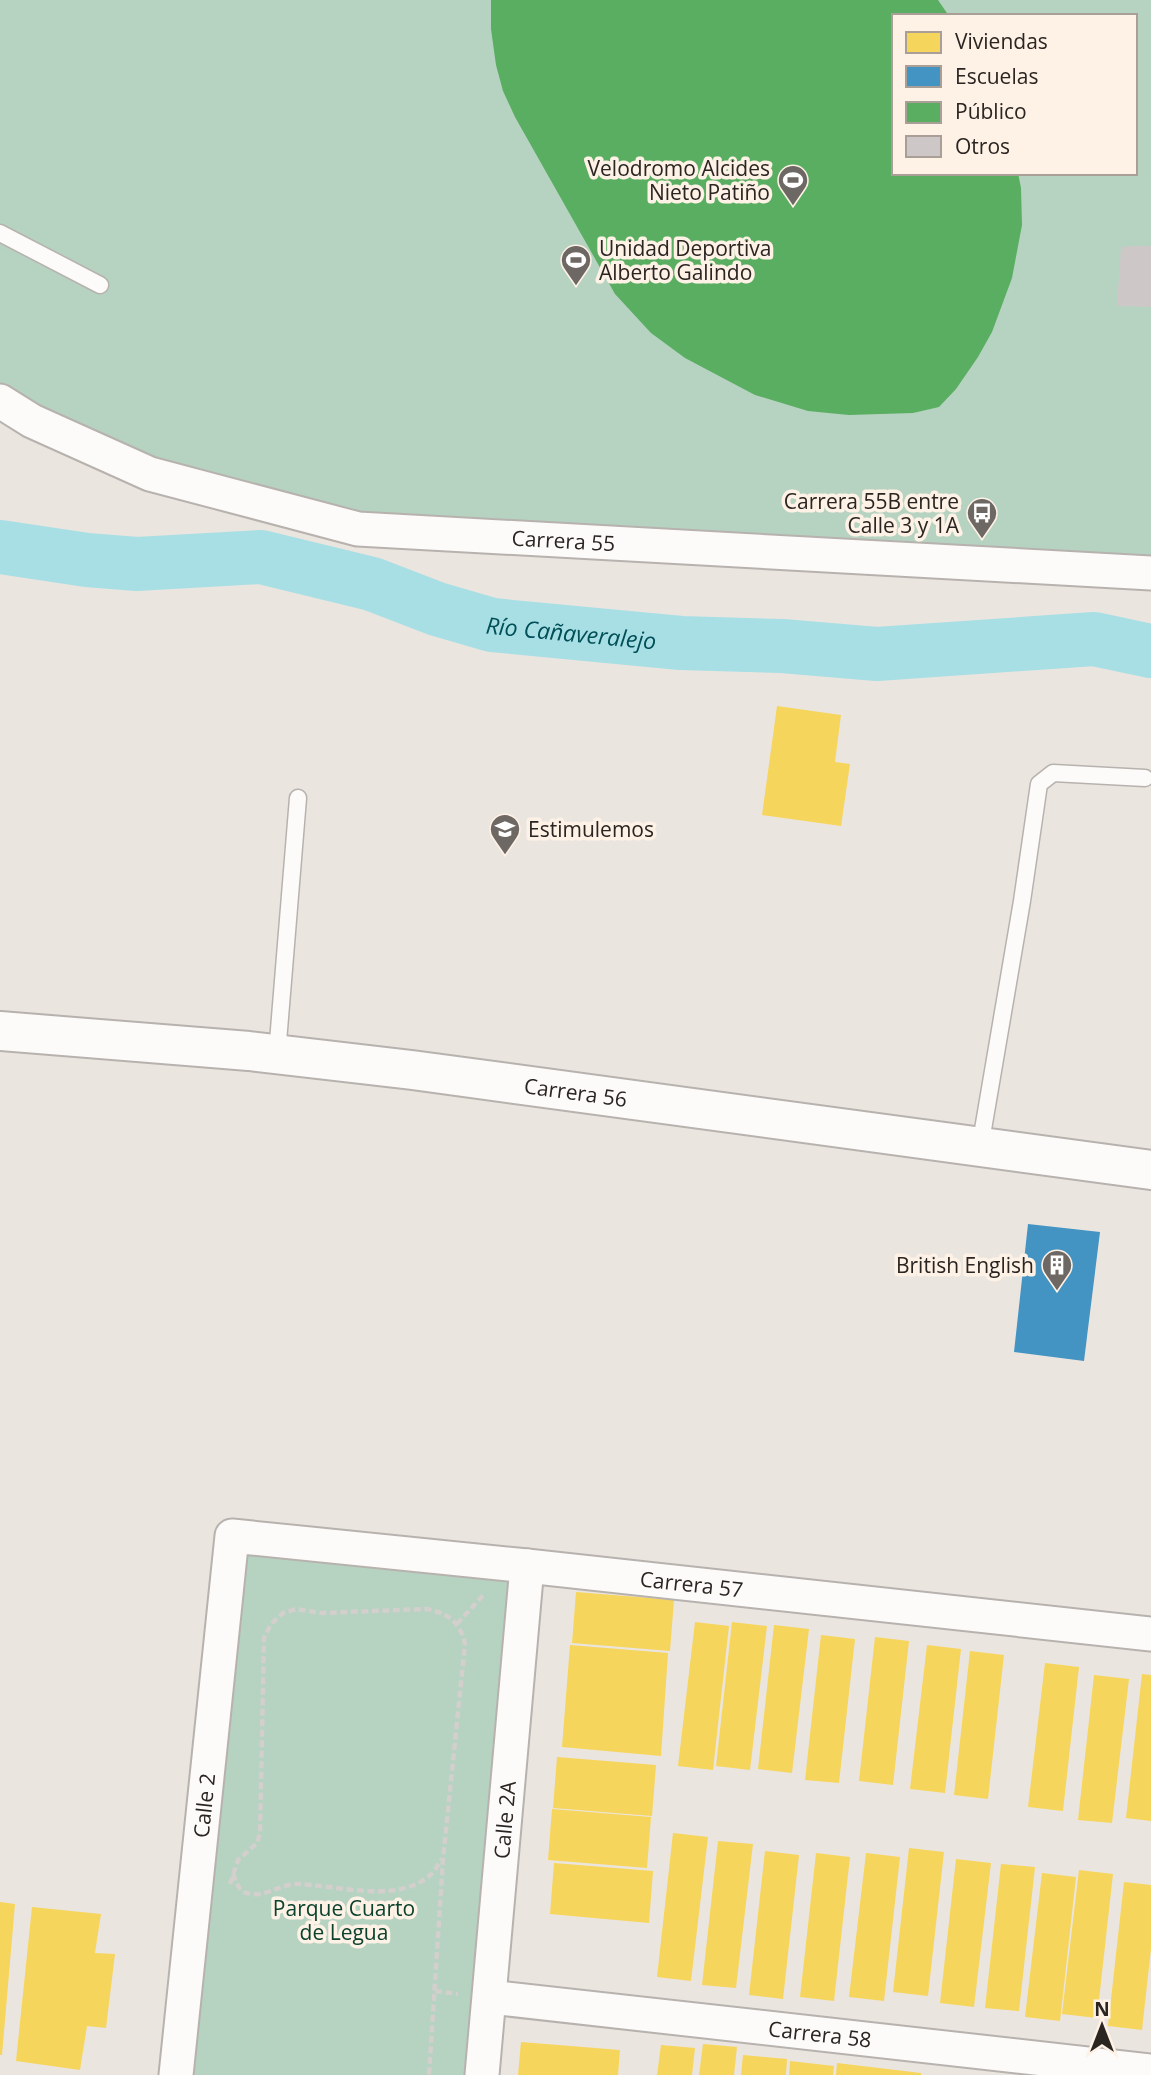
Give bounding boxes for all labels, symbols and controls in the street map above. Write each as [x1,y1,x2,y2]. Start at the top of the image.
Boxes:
legend [892,14,1137,175]
text: Viviendas [955,27,1048,55]
text: Escuelas [955,62,1038,90]
text: Público [955,97,1027,125]
text: Otros [955,132,1010,160]
place label: Velodromo Alcides Nieto Patiño [588,154,770,206]
sports icon: Velodromo Alcides Nieto Patiño [776,163,810,207]
place label: Unidad Deportiva Alberto Galindo [599,234,771,286]
sports icon: Unidad Deportiva Alberto Galindo [559,243,593,287]
place label: Carrera 55B entre Calle 3 y 1A [784,487,960,539]
bus stop icon: Carrera 55B entre Calle 3 y 1A [965,496,999,540]
street label: Carrera 55 [511,524,616,557]
water label: Río Cañaveralejo [485,609,658,657]
school or university icon: Estimulemos [488,812,522,856]
place label: Estimulemos [528,815,654,843]
street label: Carrera 56 [522,1071,629,1113]
building icon: British English [1040,1248,1074,1292]
place label: British English [896,1251,1034,1279]
street label: Carrera 57 [639,1564,745,1603]
street label: Calle 2 [187,1772,221,1839]
street label: Calle 2A [487,1779,522,1860]
park label: Parque Cuarto de Legua [273,1894,415,1946]
north arrow [1067,1991,1137,2061]
text: N [1094,1996,1110,2022]
street label: Carrera 58 [767,2014,873,2054]

